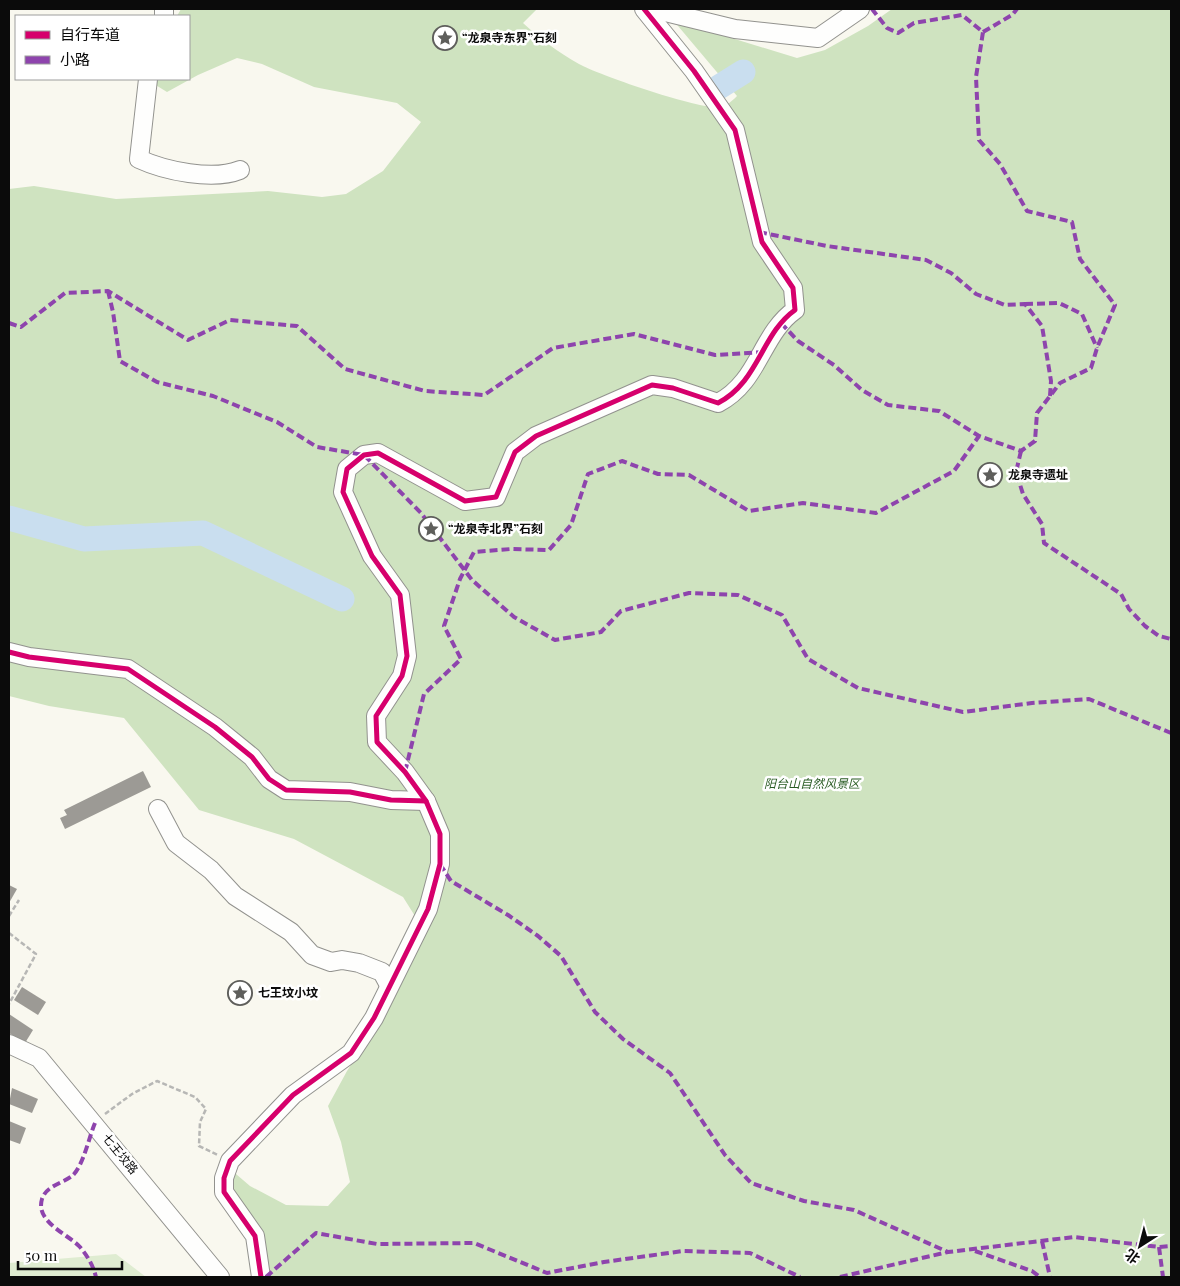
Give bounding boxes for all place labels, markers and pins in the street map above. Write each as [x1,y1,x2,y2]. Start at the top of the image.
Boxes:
place icon: “龙泉寺东界”石刻 [432,25,458,51]
place label: “龙泉寺东界”石刻 [462,29,557,45]
place icon: 龙泉寺遗址 [977,462,1003,488]
place label: 龙泉寺遗址 [1008,466,1068,482]
place icon: “龙泉寺北界”石刻 [418,516,444,542]
place label: “龙泉寺北界”石刻 [448,520,543,536]
place icon: 七王坟小坟 [227,980,253,1006]
place label: 七王坟小坟 [258,984,318,1000]

